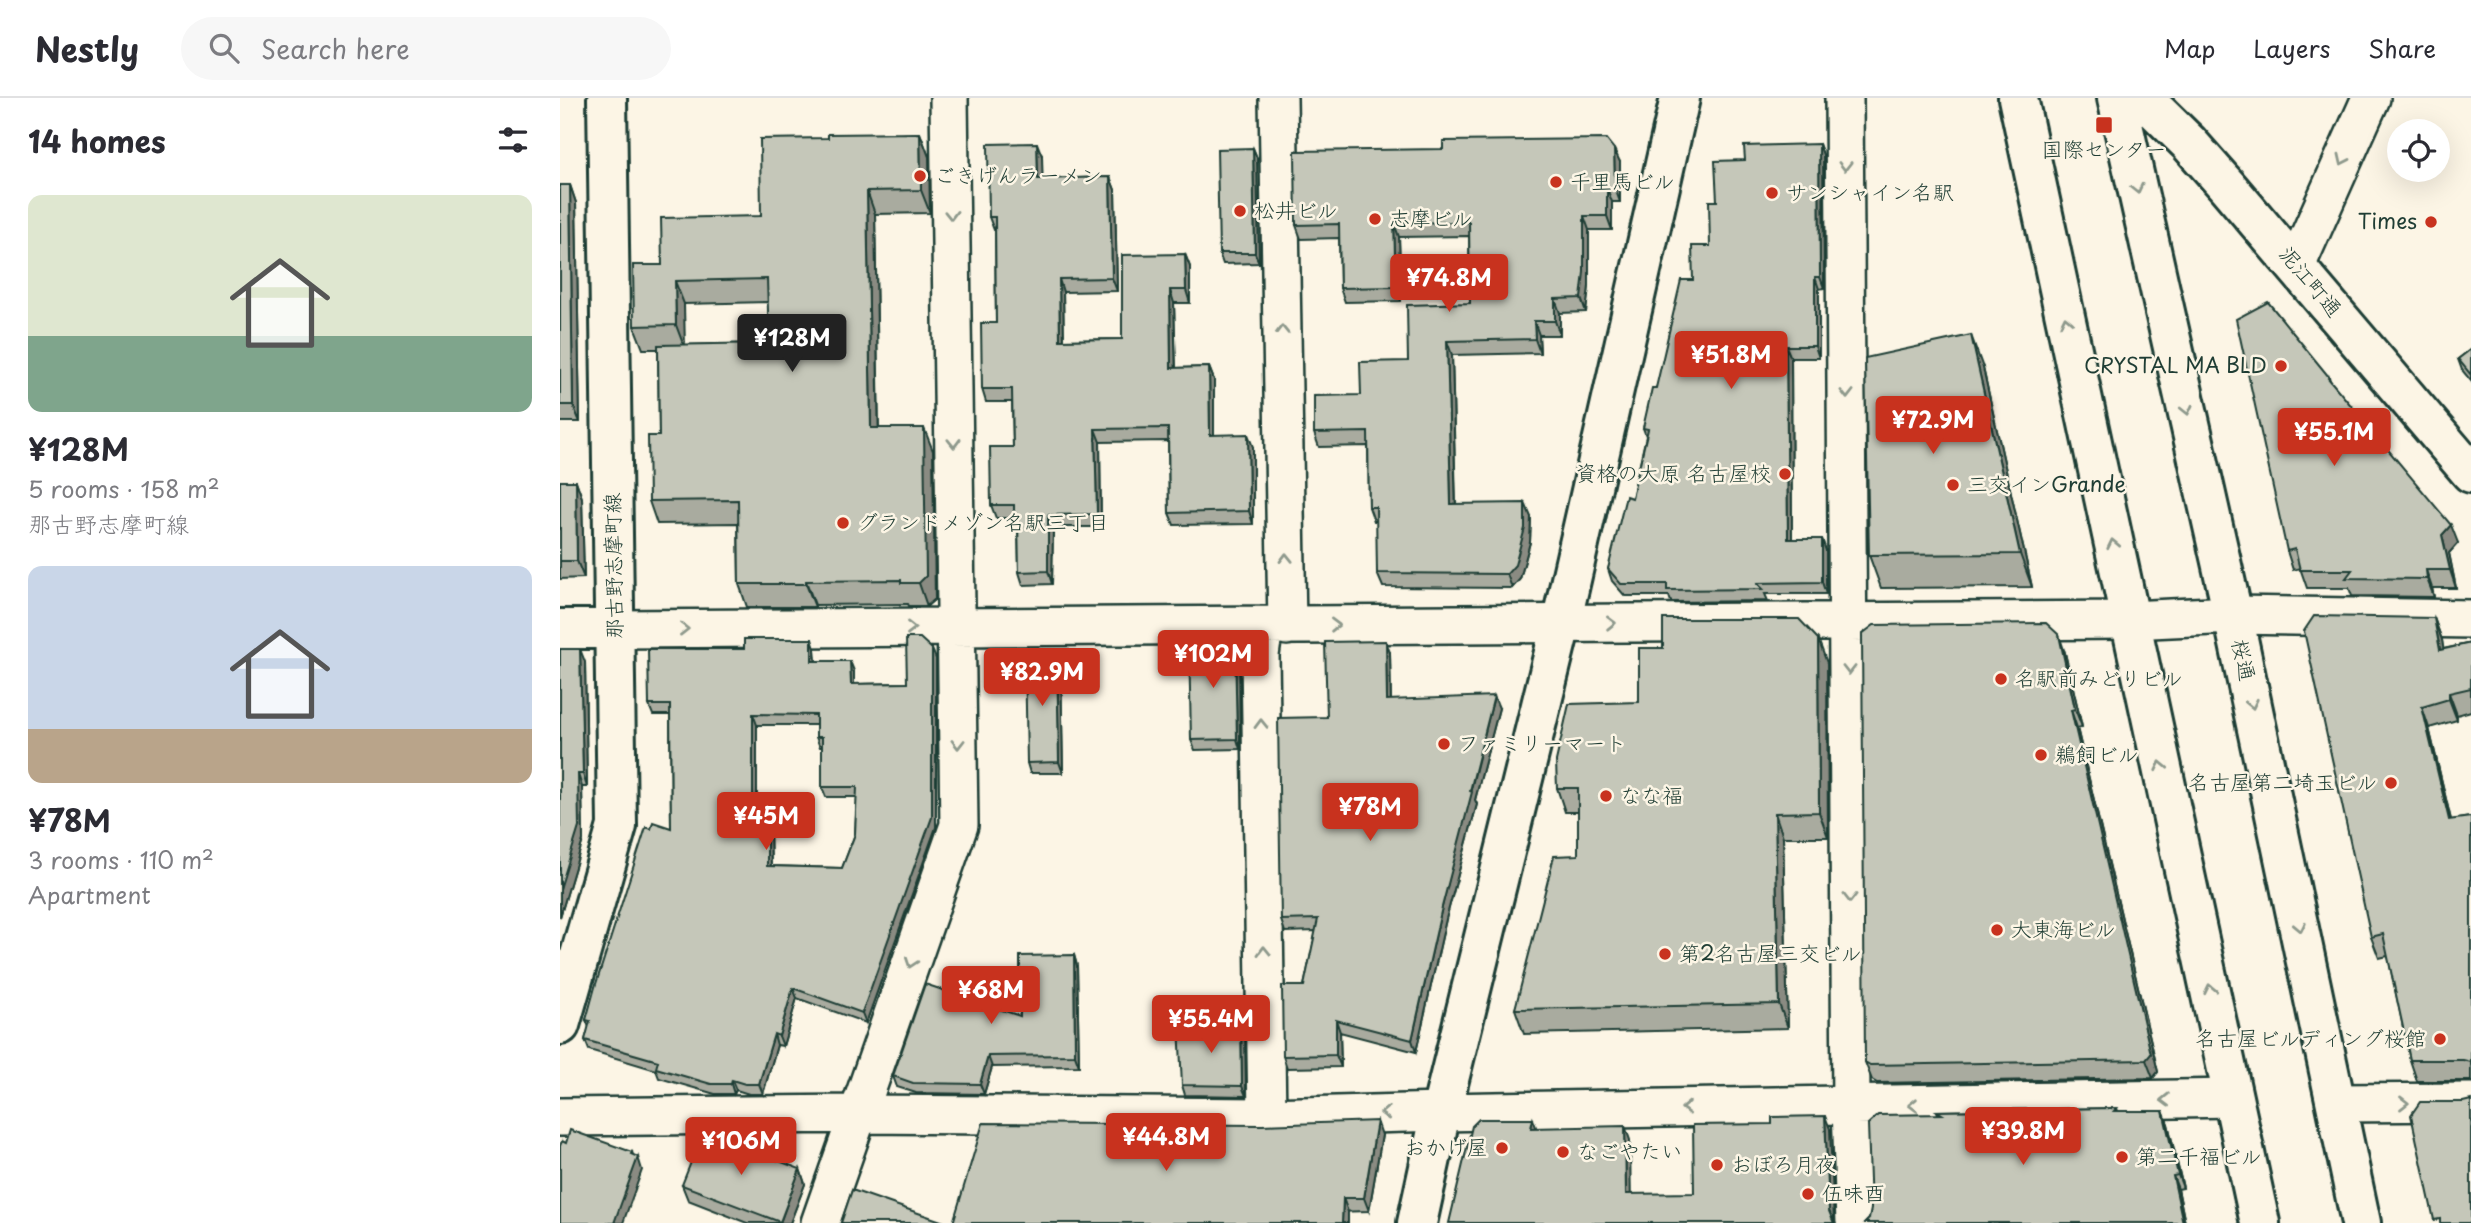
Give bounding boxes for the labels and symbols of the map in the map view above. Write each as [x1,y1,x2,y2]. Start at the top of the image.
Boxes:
marker: 国際センター [2094,115,2114,135]
place label: 国際センター [2041,132,2167,164]
one-way arrow [2337,153,2351,165]
place label: ごきげんラーメン [934,158,1102,190]
one-way arrow [1837,161,1853,172]
place label: 千里馬ビル [1570,164,1675,196]
marker: ごきげんラーメン [912,168,928,184]
marker: 千里馬ビル [1548,174,1564,190]
place label: サンシャイン名駅 [1786,175,1954,207]
one-way arrow [2128,182,2143,194]
marker: サンシャイン名駅 [1764,185,1780,201]
place label: 松井ビル [1254,193,1338,225]
place label: 志摩ビル [1389,201,1473,233]
marker: 松井ビル [1232,203,1248,219]
place label: Times [2358,204,2417,236]
one-way arrow [943,210,958,221]
marker: 志摩ビル [1367,211,1383,227]
marker: Times [2423,214,2439,230]
street label: 泥江町通 [2272,238,2351,323]
pin: ¥74.8M [1392,254,1506,314]
pin: ¥128M [743,314,841,374]
one-way arrow [2060,315,2074,327]
one-way arrow [1274,324,1290,335]
pin: ¥51.8M [1674,331,1788,391]
place label: CRYSTAL MA BLD [2084,348,2267,380]
marker: CRYSTAL MA BLD [2273,358,2289,374]
one-way arrow [1839,388,1854,399]
pin: ¥72.9M [1876,396,1990,456]
one-way arrow [2179,404,2193,416]
pin: ¥55.1M [2277,408,2391,468]
one-way arrow [946,438,962,448]
place label: 資格の大原 名古屋校 [1575,456,1771,488]
marker: 資格の大原 名古屋校 [1777,466,1793,482]
place label: 三交インGrande [1967,467,2126,499]
marker: 三交インGrande [1945,477,1961,493]
street label: 那古野志摩町線 [595,492,629,640]
place label: グランドメゾン名駅三丁目 [857,505,1109,537]
marker: グランドメゾン名駅三丁目 [835,515,851,531]
one-way arrow [2107,538,2122,550]
one-way arrow [1278,552,1293,563]
one-way arrow [1606,615,1617,631]
one-way arrow [1329,618,1340,633]
one-way arrow [906,620,917,636]
one-way arrow [679,621,689,637]
pin: ¥102M [1164,630,1262,690]
street label: 桜通 [2225,636,2265,683]
pin: ¥82.9M [985,648,1099,708]
place label: 名駅前みどりビル [2015,661,2183,693]
one-way arrow [1841,665,1857,676]
marker: 名駅前みどりビル [1993,671,2009,687]
one-way arrow [2244,698,2259,710]
one-way arrow [1253,718,1269,728]
place label: ファミリーマート [1458,726,1626,758]
marker: ファミリーマート [1436,736,1452,752]
place label: 鵜飼ビル [2055,737,2139,769]
one-way arrow [950,739,966,749]
marker: 鵜飼ビル [2033,747,2049,763]
one-way arrow [2155,760,2170,772]
place label: 名古屋第二埼玉ビル [2188,765,2377,797]
marker: 名古屋第二埼玉ビル [2383,775,2399,791]
place label: なな福 [1620,778,1683,810]
pin: ¥78M [1329,784,1411,843]
marker: なな福 [1598,788,1614,804]
pin: ¥45M [725,792,807,852]
one-way arrow [1842,893,1858,903]
place label: 大東海ビル [2011,912,2116,944]
one-way arrow [2292,921,2306,933]
marker: 大東海ビル [1989,922,2005,938]
place label: 第2名古屋三交ビル [1679,936,1861,968]
one-way arrow [1257,945,1272,956]
marker: 第2名古屋三交ビル [1657,946,1673,962]
one-way arrow [905,957,919,969]
pin: ¥68M [950,967,1032,1026]
one-way arrow [2203,983,2218,995]
pin: ¥55.4M [1154,996,1268,1055]
place label: 名古屋ビルディング桜館 [2195,1021,2426,1053]
marker: 名古屋ビルディング桜館 [2432,1031,2448,1047]
one-way arrow [2159,1092,2170,1107]
one-way arrow [2399,1095,2410,1110]
one-way arrow [1907,1097,1918,1113]
one-way arrow [1680,1101,1691,1116]
one-way arrow [1379,1106,1390,1121]
pin: ¥39.8M [1966,1108,2080,1167]
pin: ¥44.8M [1109,1114,1223,1173]
pin: ¥106M [692,1118,790,1177]
place label: おかげ屋 [1404,1130,1488,1162]
place label: なごやたい [1577,1134,1682,1166]
place label: 第二千福ビル [2136,1139,2262,1171]
marker: おかげ屋 [1494,1140,1510,1156]
marker: なごやたい [1555,1144,1571,1160]
place label: おぼろ月夜 [1731,1147,1836,1179]
marker: 第二千福ビル [2114,1149,2130,1165]
marker: おぼろ月夜 [1709,1157,1725,1173]
place label: 伍味酉 [1822,1176,1885,1208]
marker: 伍味酉 [1800,1186,1816,1202]

